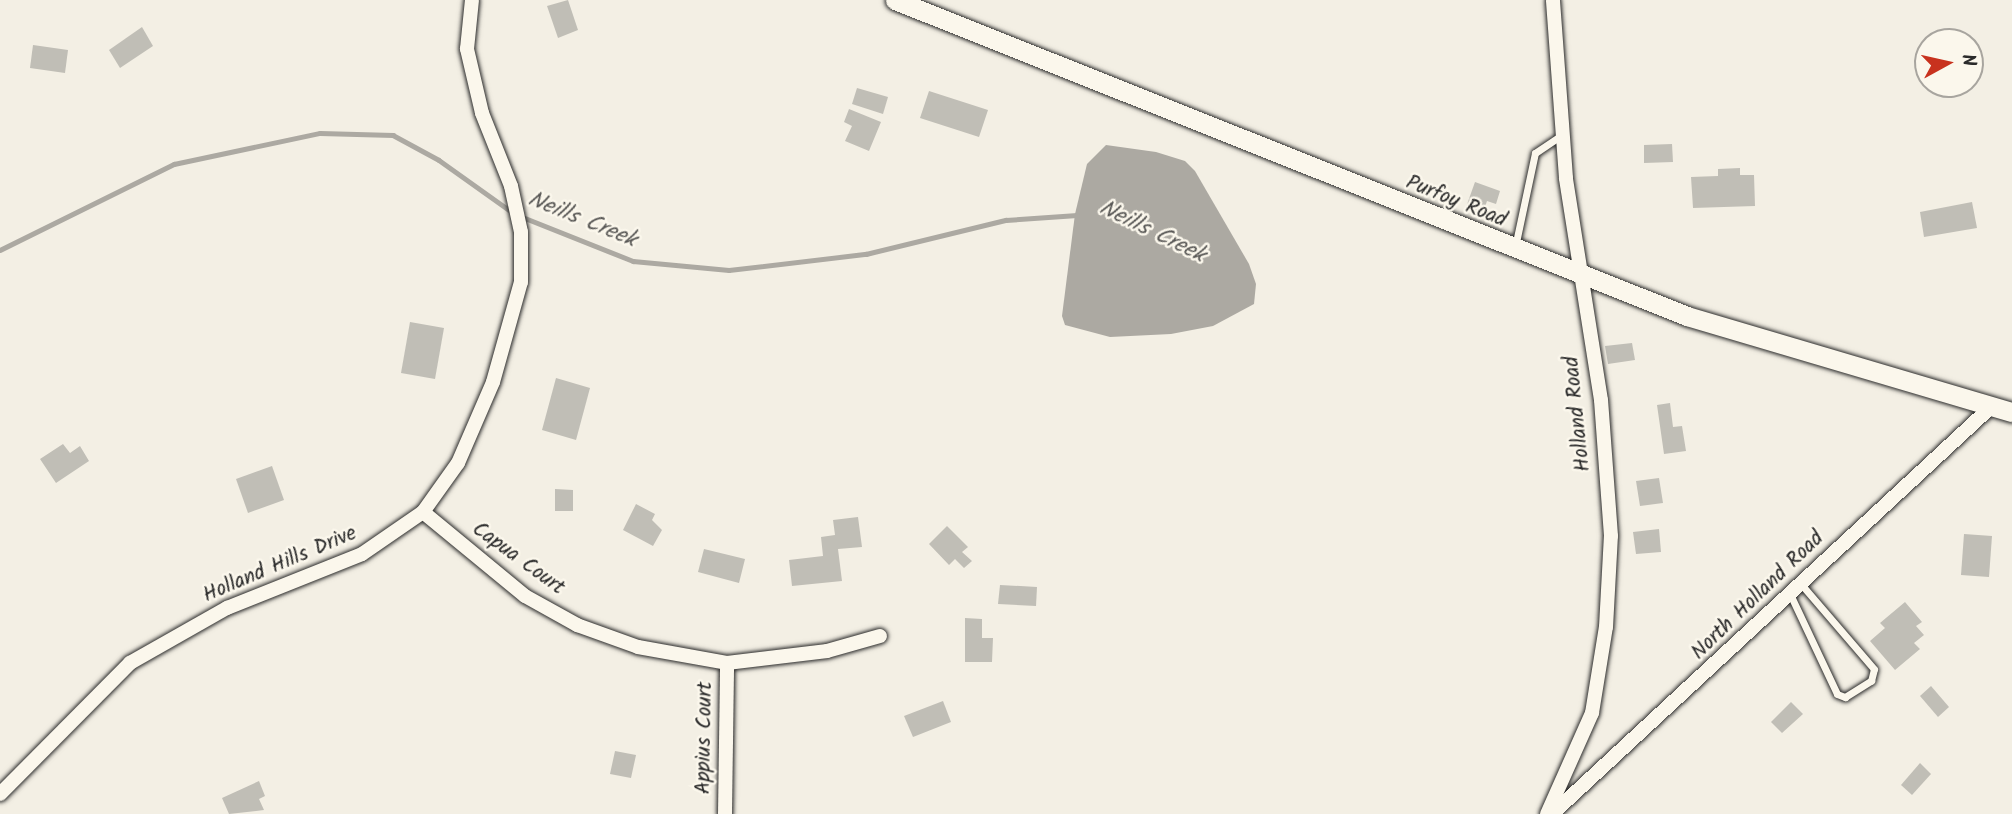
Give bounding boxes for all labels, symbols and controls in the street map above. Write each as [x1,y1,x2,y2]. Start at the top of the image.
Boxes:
north arrow [1914,28,1984,98]
text: N [1952,52,1984,68]
street label: Purfoy Road [1402,170,1510,234]
water label: Neills Creek [524,186,640,254]
water label: Neills Creek [1094,194,1210,270]
street label: Holland Road [1559,355,1597,473]
street label: Capua Court [467,517,569,601]
street label: Holland Hills Drive [199,521,361,609]
street label: North Holland Road [1687,526,1829,666]
street label: Appius Court [691,681,719,795]

